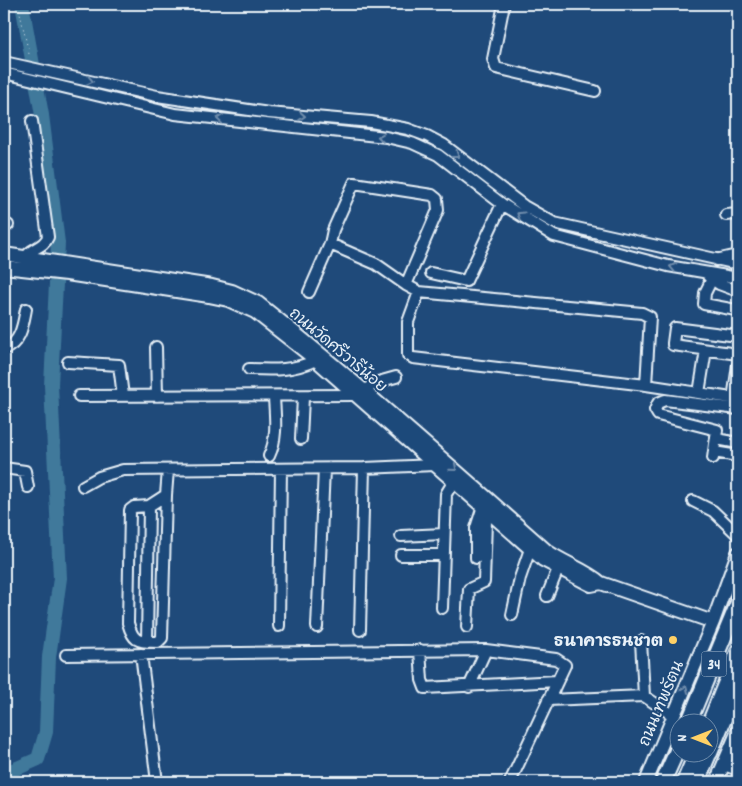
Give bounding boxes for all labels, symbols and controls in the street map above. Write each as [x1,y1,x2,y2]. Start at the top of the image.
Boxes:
one-way arrow [85,76,94,86]
one-way arrow [298,110,306,121]
one-way arrow [215,114,223,125]
one-way arrow [377,132,385,143]
one-way arrow [450,149,459,157]
one-way arrow [517,212,526,222]
one-way arrow [669,262,677,273]
street label: ถนนวัดศรีวารีน้อย [283,302,392,399]
one-way arrow [449,462,458,471]
place label: ธนาคารธนชาต [554,631,663,654]
marker: ธนาคารธนชาต [667,634,679,646]
road number: 34 [702,652,726,676]
street label: ถนนเทพรัตน [633,657,691,750]
one-way arrow [679,685,689,694]
north arrow [670,714,720,764]
text: N [673,734,693,741]

